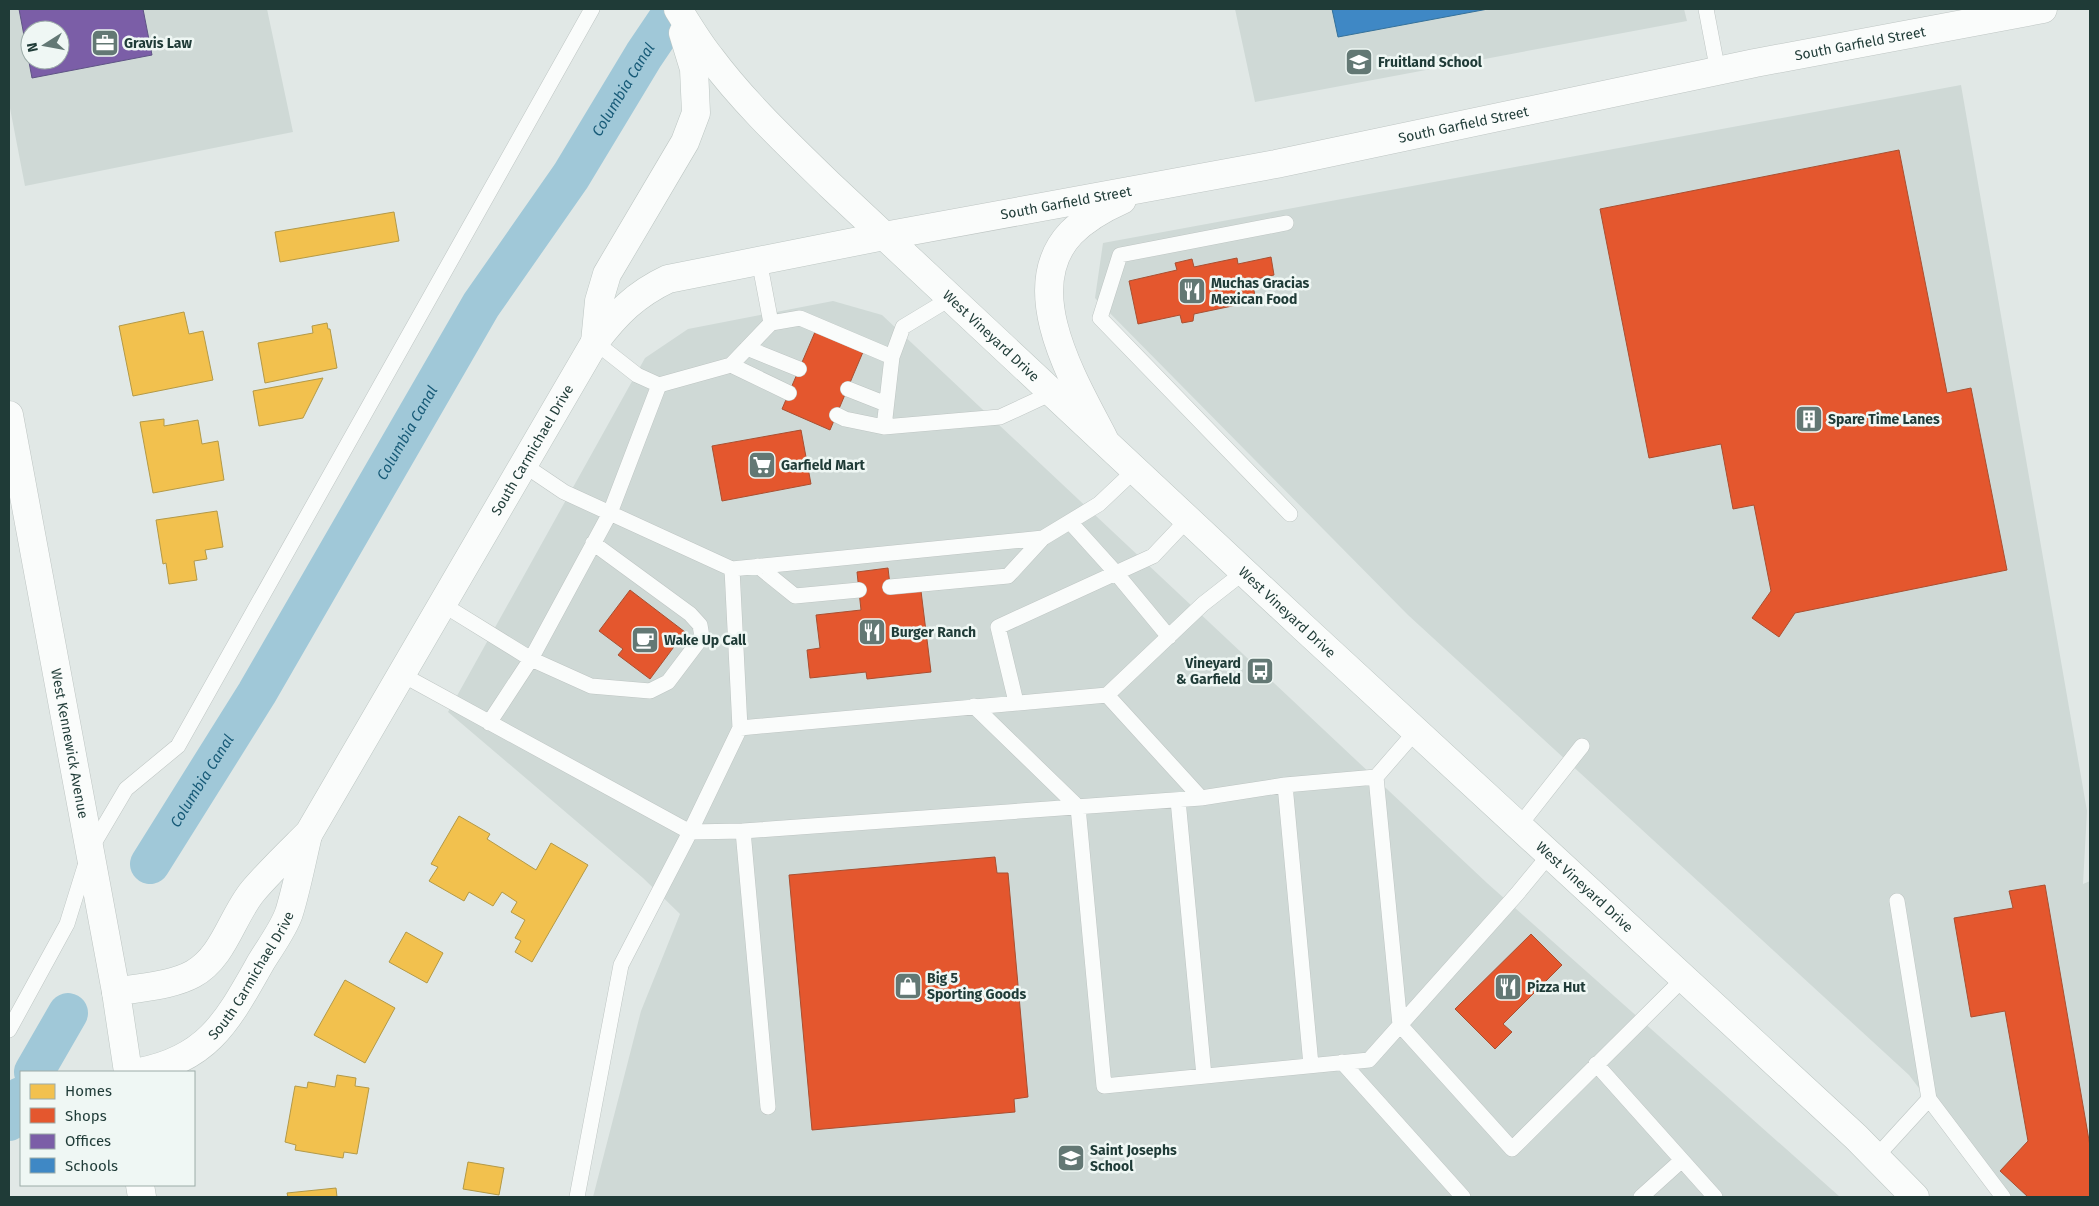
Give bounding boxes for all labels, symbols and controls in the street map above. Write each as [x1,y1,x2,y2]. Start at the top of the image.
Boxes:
north arrow [20,20,70,70]
street label: South Garfield Street [1793,23,1928,64]
office icon: Gravis Law [90,28,120,58]
place label: Gravis Law [124,35,192,52]
water label: Columbia Canal [588,40,659,140]
text: N [23,41,42,54]
school or university icon: Fruitland School [1344,47,1374,77]
place label: Fruitland School [1378,54,1483,71]
street label: South Garfield Street [1397,103,1531,147]
street label: South Garfield Street [999,183,1134,223]
place label: Muchas Gracias Mexican Food [1211,275,1309,308]
restaurant icon: Muchas Gracias Mexican Food [1177,276,1207,306]
street label: West Vineyard Drive [939,287,1043,385]
street label: South Carmichael Drive [488,382,577,519]
water label: Columbia Canal [373,383,441,483]
building icon: Spare Time Lanes [1794,404,1824,434]
place label: Spare Time Lanes [1828,411,1940,428]
supermarket icon: Garfield Mart [747,450,777,480]
place label: Garfield Mart [781,457,866,474]
street label: West Vineyard Drive [1235,563,1339,662]
restaurant icon: Burger Ranch [857,617,887,647]
place label: Burger Ranch [891,624,976,641]
cafe icon: Wake Up Call [630,625,660,655]
place label: Wake Up Call [664,632,747,649]
place label: Vineyard & Garfield [1176,655,1241,688]
bus stop icon: Vineyard & Garfield [1245,656,1275,686]
street label: West Kennewick Avenue [47,667,92,820]
water label: Columbia Canal [166,731,238,831]
street label: West Vineyard Drive [1532,838,1637,936]
street label: South Carmichael Drive [205,909,298,1044]
place label: Big 5 Sporting Goods [927,970,1026,1003]
shop icon: Big 5 Sporting Goods [893,971,923,1001]
restaurant icon: Pizza Hut [1493,972,1523,1002]
place label: Pizza Hut [1527,979,1586,996]
legend [20,1071,195,1186]
text: Homes [65,1082,112,1100]
text: Shops [65,1107,107,1125]
text: Offices [65,1132,111,1150]
place label: Saint Josephs School [1090,1142,1177,1175]
school or university icon: Saint Josephs School [1056,1143,1086,1173]
text: Schools [65,1157,118,1175]

